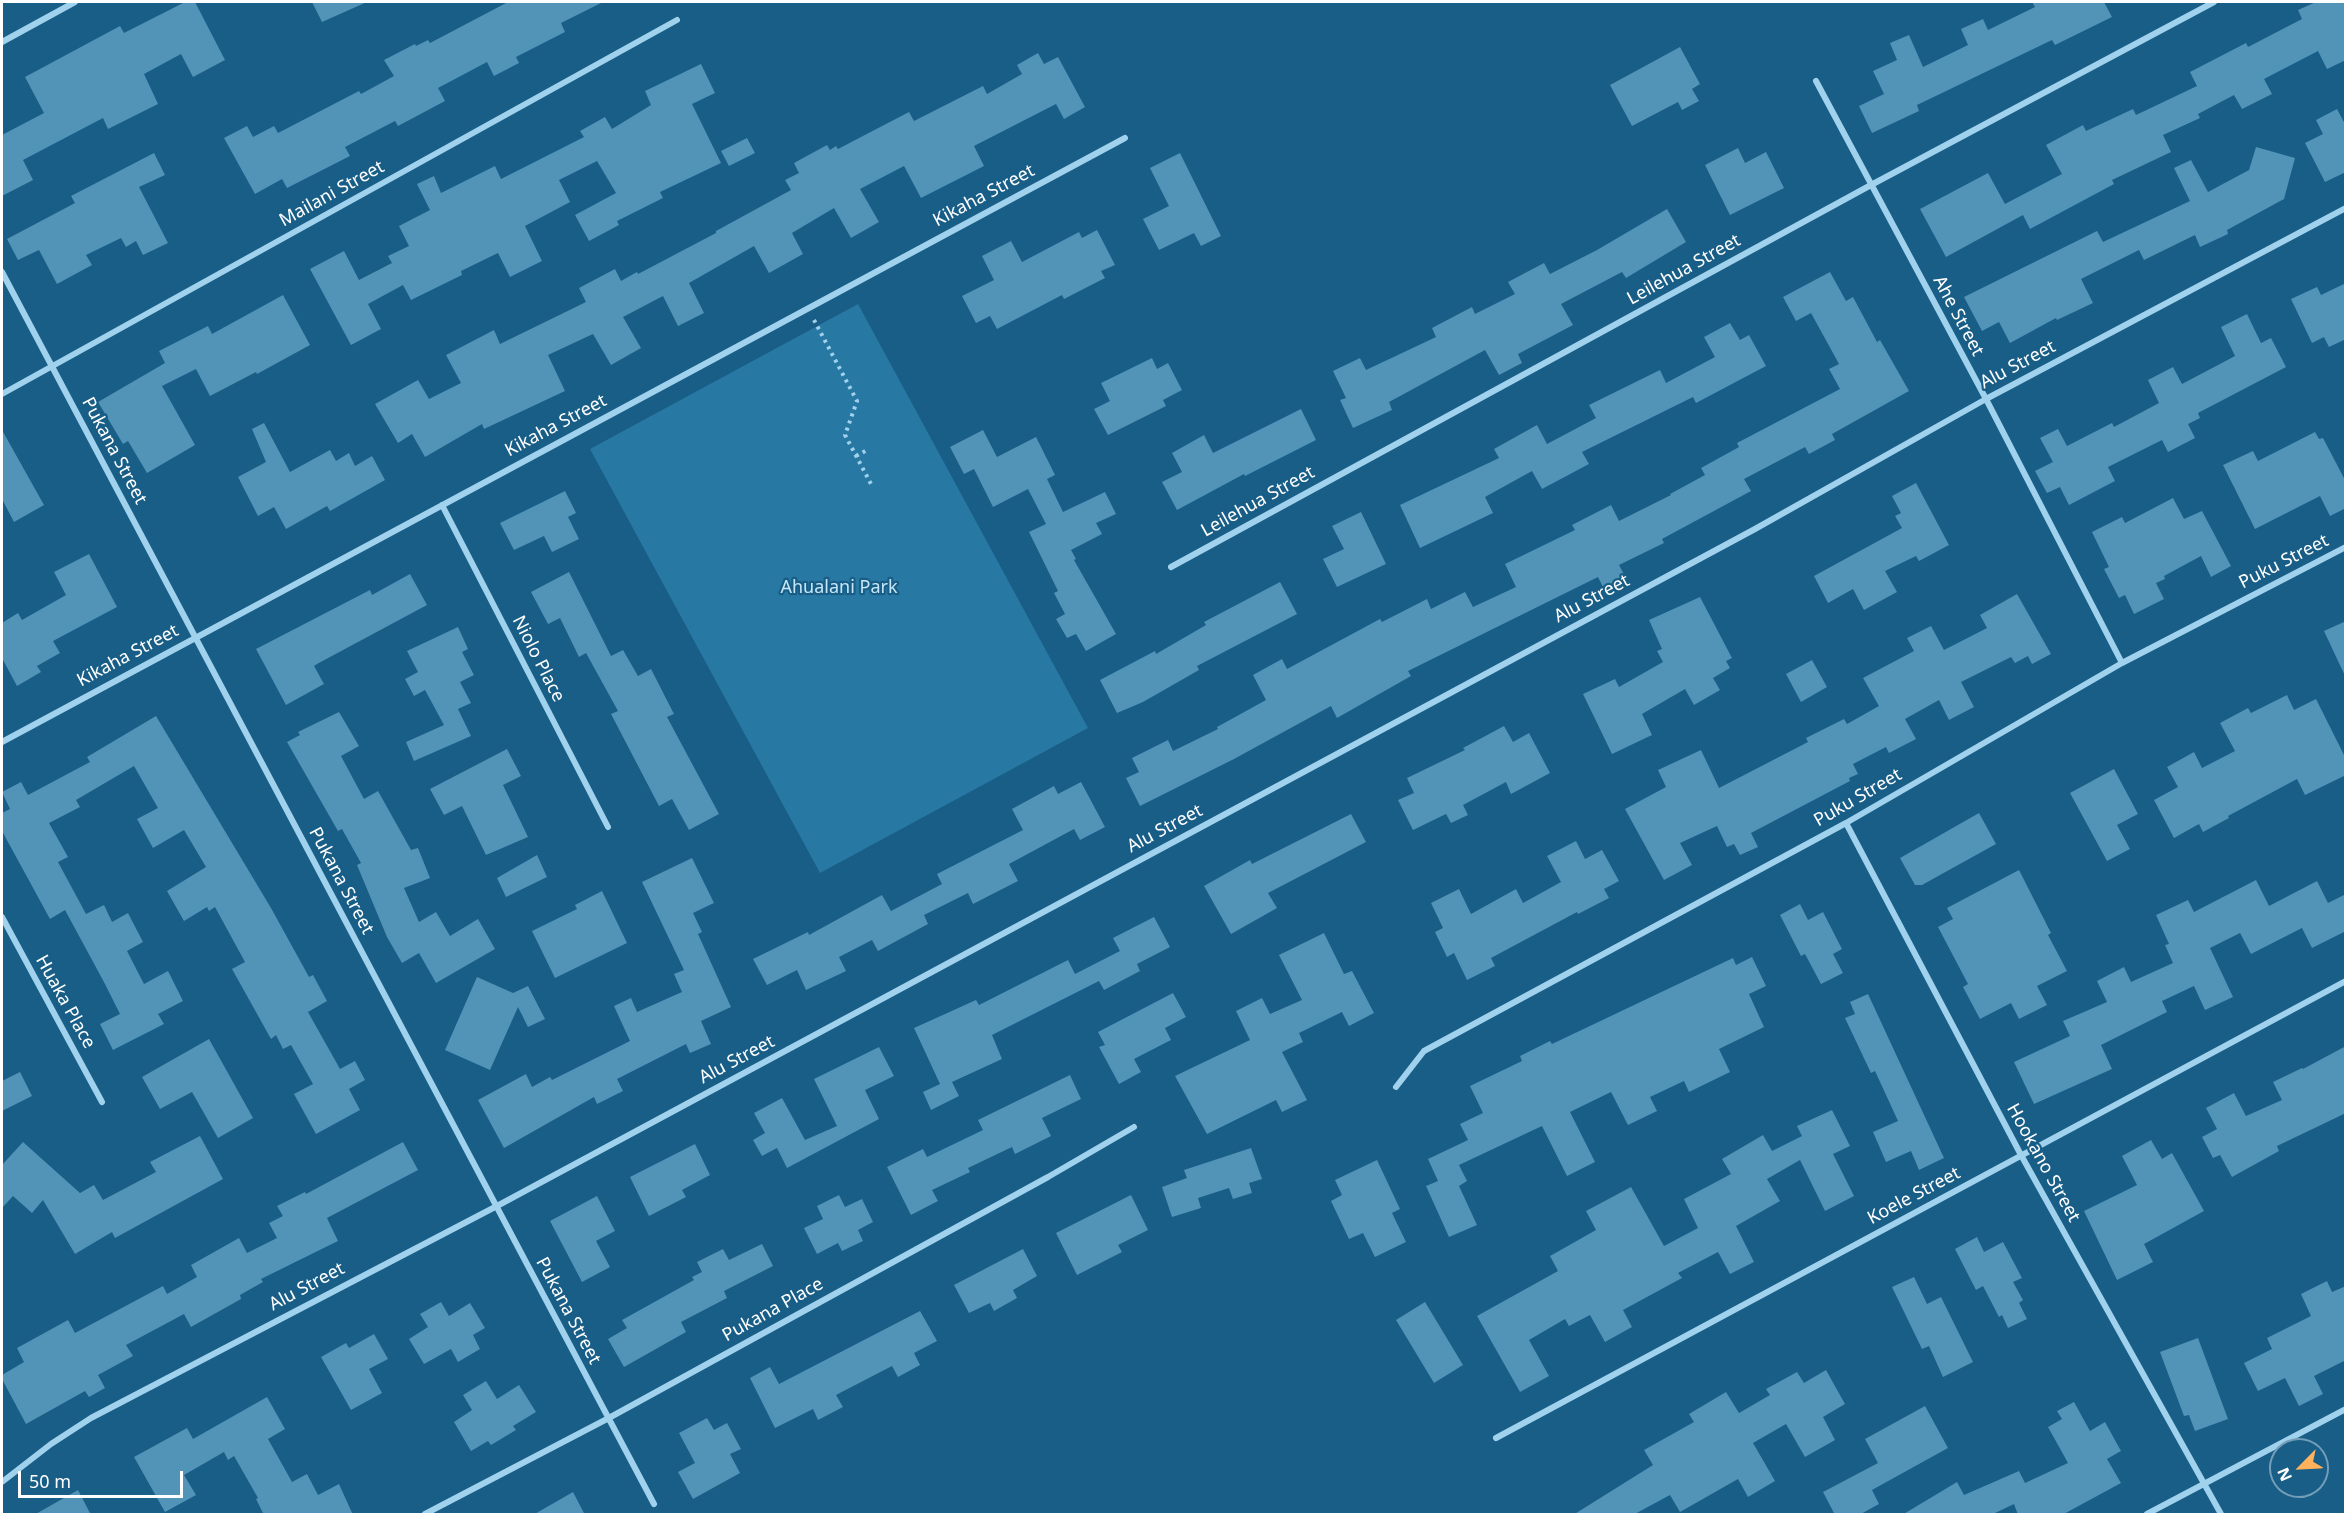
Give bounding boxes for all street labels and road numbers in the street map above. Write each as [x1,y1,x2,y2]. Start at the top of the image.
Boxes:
street label: Mailani Street [276,156,388,232]
street label: Kikaha Street [930,160,1038,232]
street label: Leilehua Street [1624,230,1744,310]
street label: Ahe Street [1928,272,1988,360]
street label: Alu Street [1977,336,2059,394]
street label: Kikaha Street [502,390,610,462]
street label: Pukana Street [77,394,151,508]
street label: Leilehua Street [1198,462,1318,542]
street label: Puku Street [2236,530,2332,594]
street label: Alu Street [1551,570,1633,628]
street label: Niolo Place [507,612,569,706]
street label: Kikaha Street [74,620,182,692]
street label: Puku Street [1810,764,1906,832]
street label: Alu Street [1124,800,1206,858]
street label: Pukana Street [304,824,378,938]
street label: Huaka Place [30,952,100,1052]
street label: Alu Street [696,1031,778,1089]
street label: Hookano Street [2002,1100,2084,1226]
street label: Koele Street [1864,1163,1964,1229]
street label: Pukana Street [531,1254,605,1368]
street label: Alu Street [266,1258,348,1316]
street label: Pukana Place [719,1273,827,1347]

